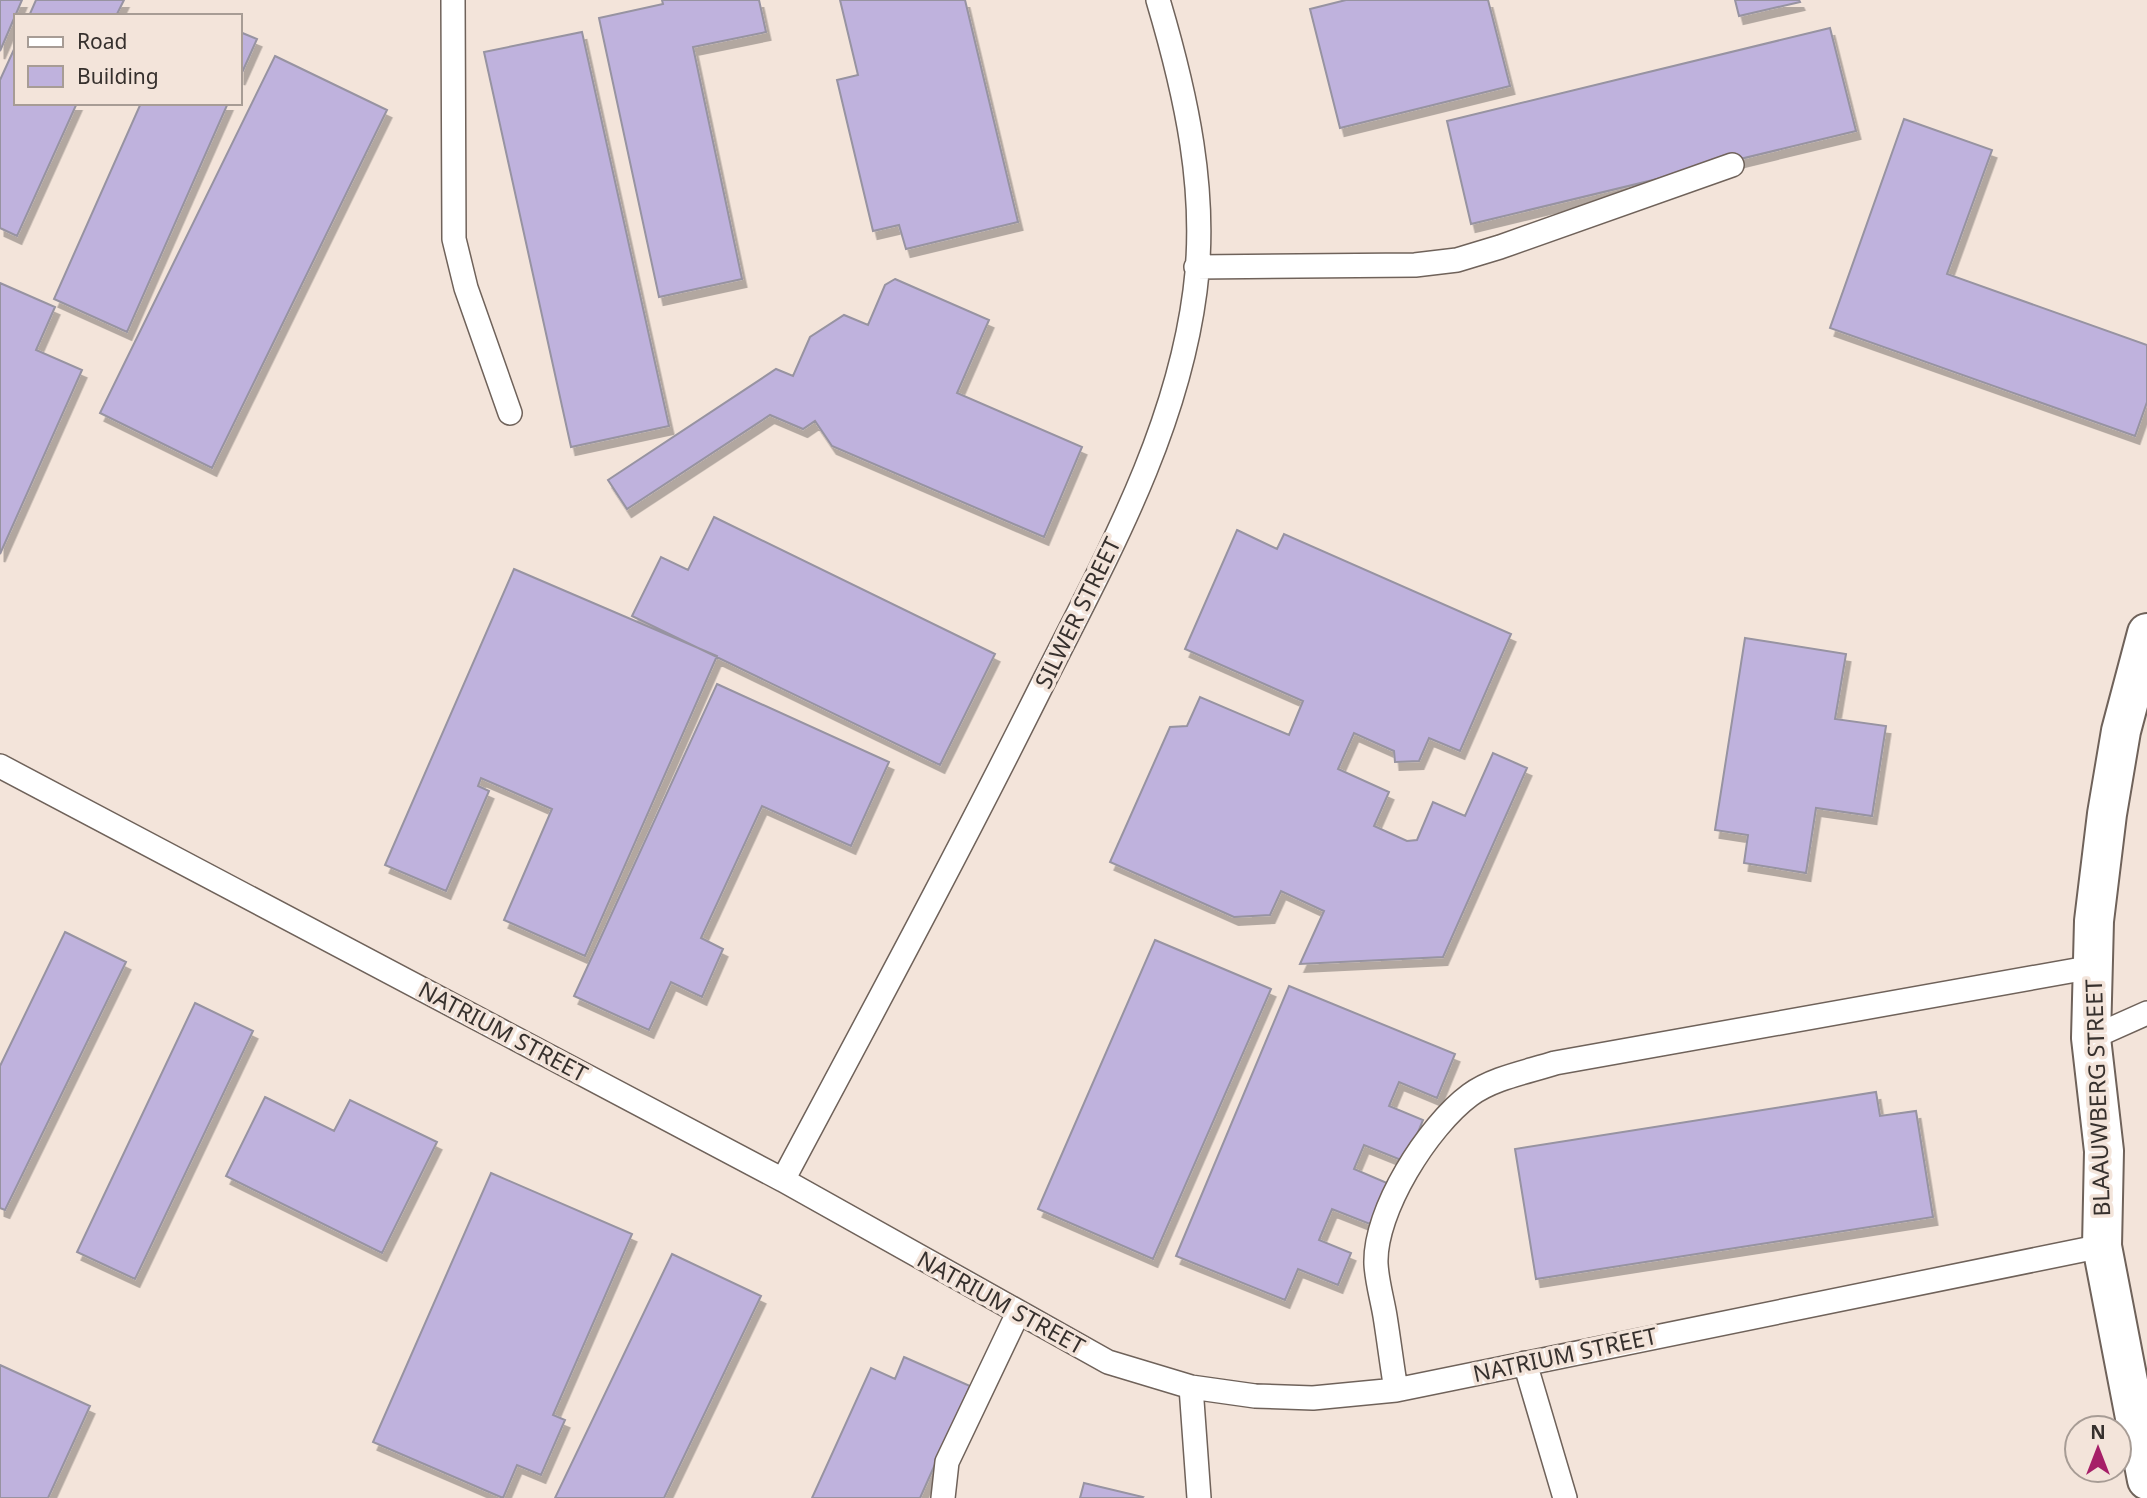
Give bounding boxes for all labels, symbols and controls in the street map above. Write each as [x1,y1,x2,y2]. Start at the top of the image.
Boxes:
legend [14,14,242,105]
text: Road [77,27,127,55]
text: Building [77,62,159,90]
street label: SILWER STREET [1027,531,1128,694]
street label: NATRIUM STREET [413,973,594,1089]
street label: BLAAUWBERG STREET [2077,979,2117,1217]
street label: NATRIUM STREET [912,1243,1091,1362]
street label: NATRIUM STREET [1470,1319,1660,1389]
north arrow [2063,1414,2133,1484]
text: N [2090,1419,2106,1445]

